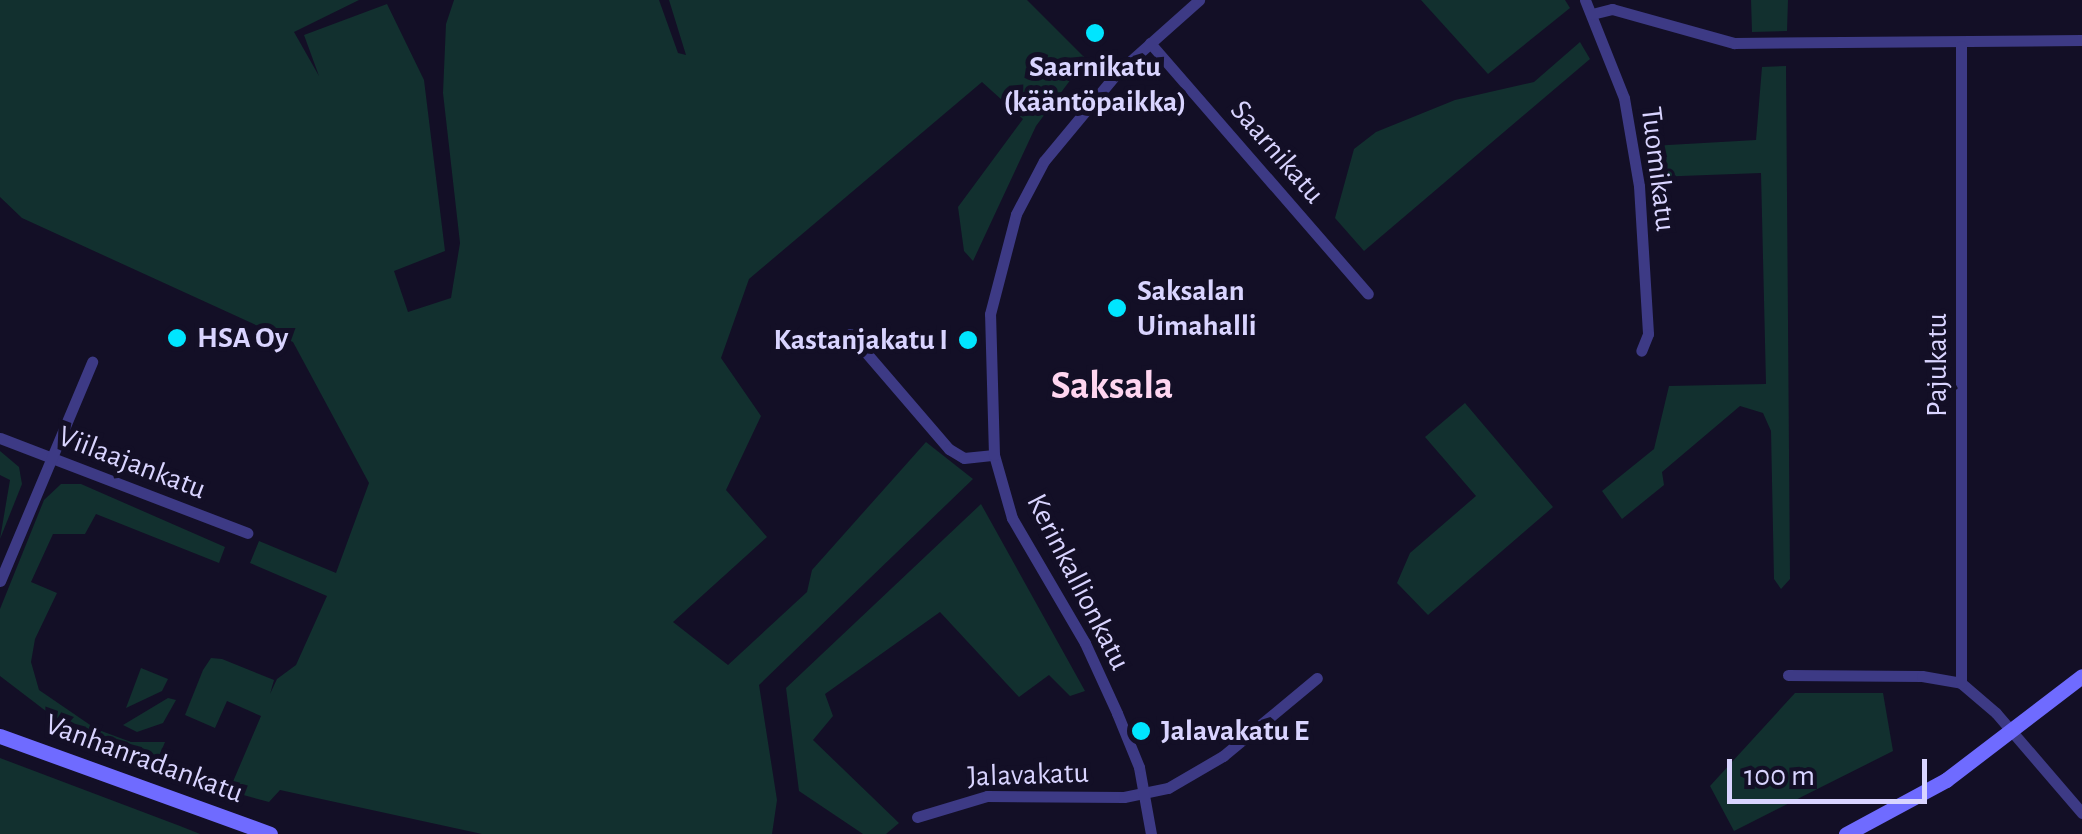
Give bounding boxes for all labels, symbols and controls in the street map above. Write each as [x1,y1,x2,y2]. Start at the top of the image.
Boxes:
marker: Saarnikatu (kääntöpaikka) [1084,22,1106,44]
place label: Saarnikatu (kääntöpaikka) [1004,49,1186,120]
street label: Saarnikatu [1222,93,1332,211]
street label: Tuomikatu [1633,105,1683,233]
place label: Saksalan Uimahalli [1137,273,1257,344]
marker: Saksalan Uimahalli [1106,297,1128,319]
street label: Pajukatu [1919,313,1955,417]
place label: HSA Oy [197,320,288,356]
place label: Kastanjakatu I [774,322,948,358]
marker: HSA Oy [166,327,188,349]
marker: Kastanjakatu I [957,329,979,351]
district label: Saksala [1051,362,1173,410]
street label: Viilaajankatu [53,418,211,508]
street label: Kerinkallionkatu [1018,488,1138,676]
street label: Vanhanradankatu [40,706,248,812]
place label: Jalavakatu E [1161,713,1309,749]
marker: Jalavakatu E [1130,720,1152,742]
scale bar [1732,739,1932,801]
street label: Jalavakatu [967,755,1089,795]
text: 100 m [1744,761,1815,791]

